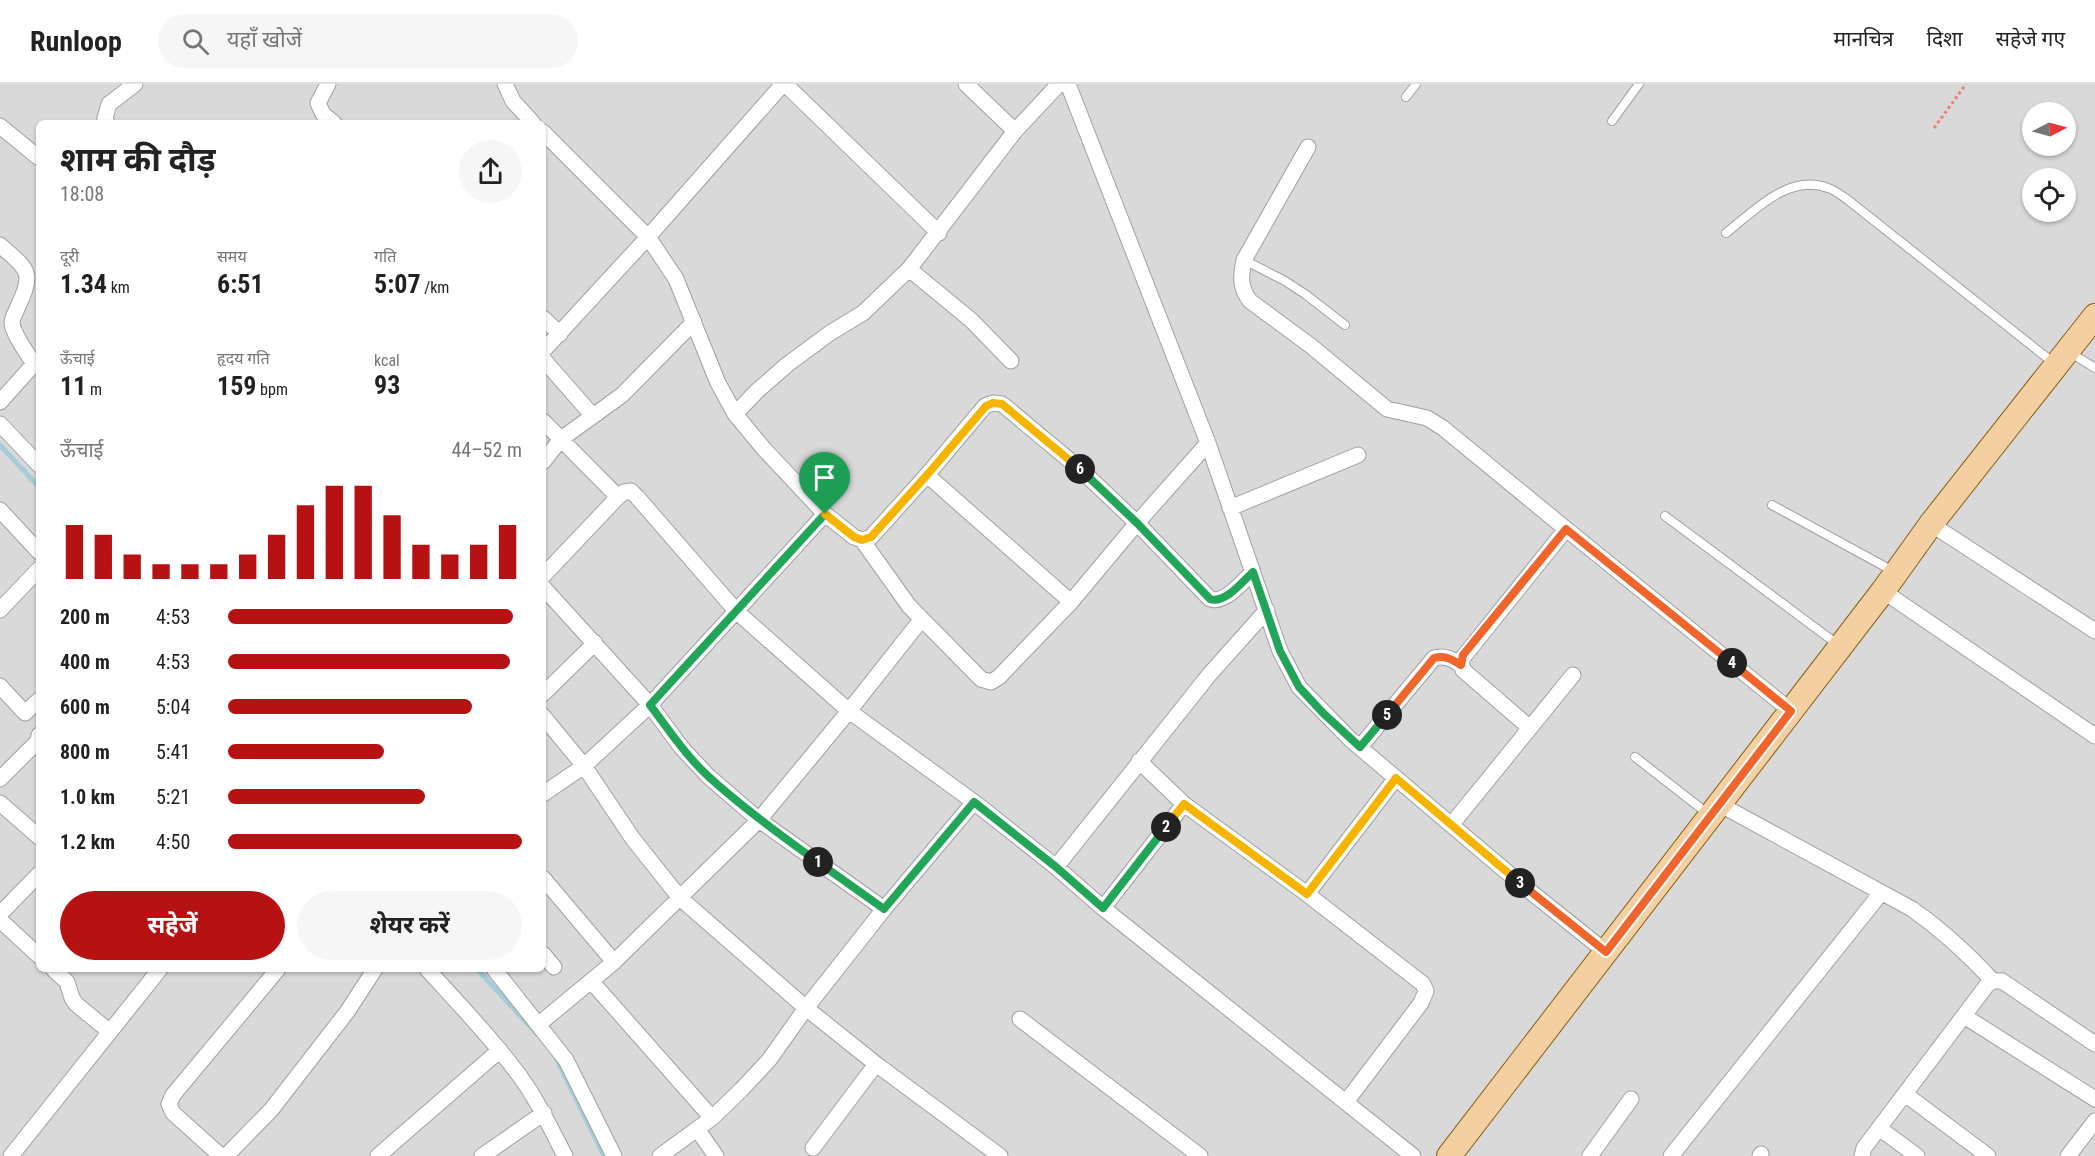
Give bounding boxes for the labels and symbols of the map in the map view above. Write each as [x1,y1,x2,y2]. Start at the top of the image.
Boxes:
north arrow [2022,102,2076,156]
pin [799,452,850,514]
pin: 6 [1065,454,1095,484]
pin: 4 [1717,648,1747,678]
pin: 5 [1372,700,1402,730]
pin: 2 [1151,812,1181,842]
pin: 1 [803,847,833,877]
pin: 3 [1505,868,1535,898]

